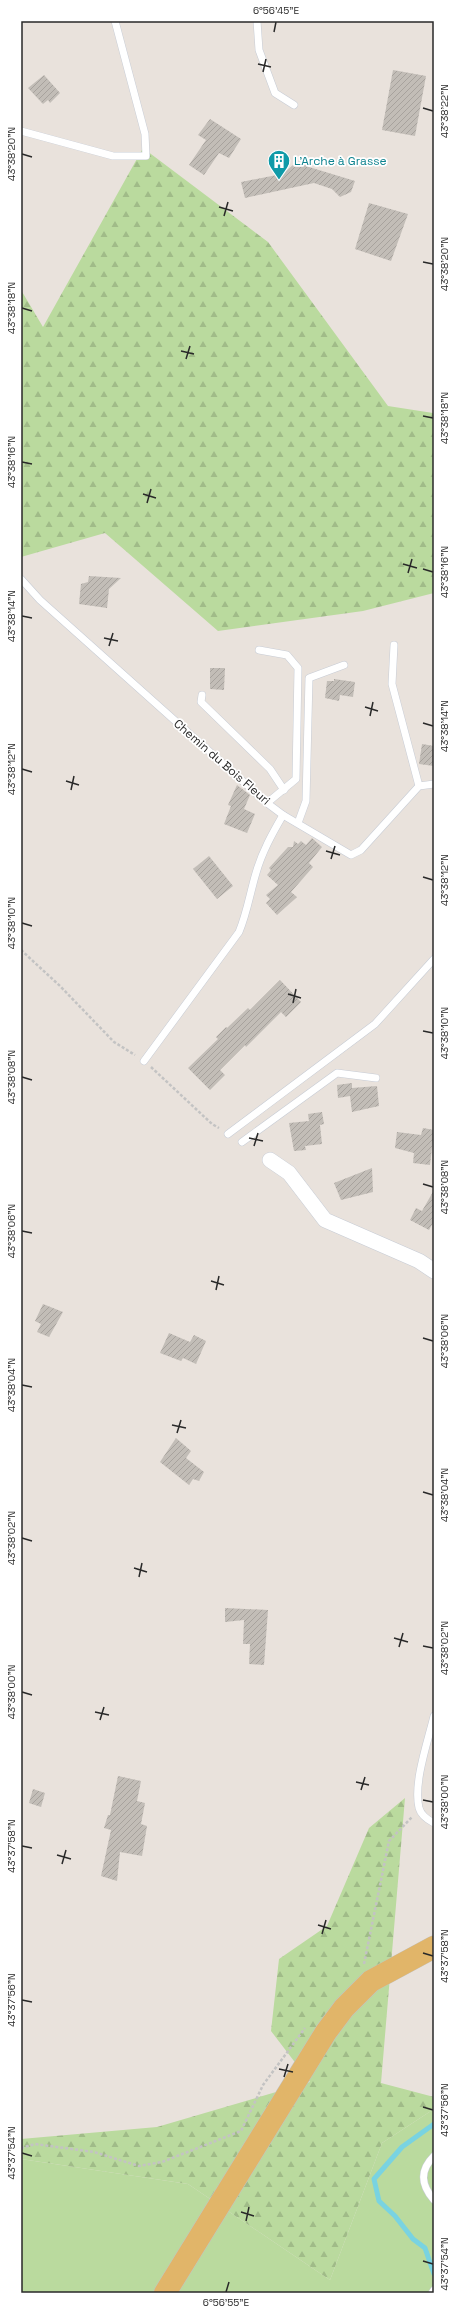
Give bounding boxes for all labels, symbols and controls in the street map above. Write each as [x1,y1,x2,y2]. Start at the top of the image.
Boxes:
text: 6°56'45"E [253,4,299,17]
text: 43°38'22"N [438,84,451,138]
text: 43°38'20"N [5,127,18,181]
building icon: L’Arche à Grasse [266,148,292,181]
place label: L’Arche à Grasse [294,153,387,169]
text: 43°38'20"N [438,237,451,291]
text: 43°38'18"N [5,282,18,334]
text: 43°38'18"N [438,392,451,444]
text: 43°38'16"N [5,436,18,488]
text: 43°38'16"N [438,546,451,598]
text: 43°38'14"N [5,590,18,642]
text: 43°38'14"N [438,700,451,752]
street label: Chemin du Bois Fleuri [170,716,274,808]
text: 43°38'12"N [5,743,18,795]
text: 43°38'12"N [438,854,451,906]
text: 43°38'10"N [5,897,18,949]
text: 43°38'10"N [438,1007,451,1059]
text: 43°38'08"N [5,1050,18,1104]
text: 43°38'08"N [438,1160,451,1214]
text: 43°38'06"N [5,1204,18,1258]
text: 43°38'06"N [438,1314,451,1368]
text: 43°38'04"N [5,1358,18,1412]
text: 43°38'04"N [438,1468,451,1522]
text: 43°38'02"N [5,1511,18,1565]
text: 43°38'02"N [438,1621,451,1675]
text: 43°38'00"N [5,1665,18,1719]
text: 43°38'00"N [438,1775,451,1829]
text: 43°37'58"N [5,1819,18,1873]
text: 43°37'58"N [438,1929,451,1983]
text: 43°37'56"N [5,1973,18,2027]
text: 43°37'56"N [438,2083,451,2137]
text: 43°37'54"N [5,2126,18,2180]
text: 43°37'54"N [438,2237,451,2291]
text: 6°56'55"E [203,2296,250,2309]

